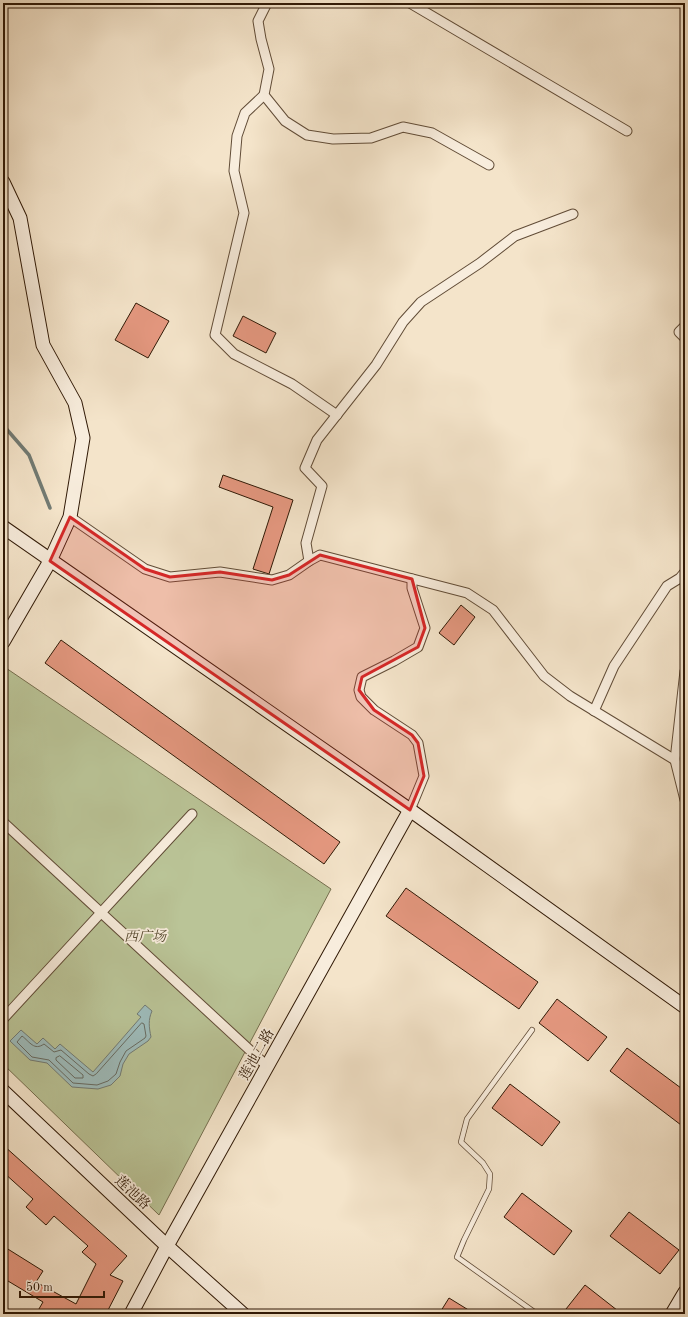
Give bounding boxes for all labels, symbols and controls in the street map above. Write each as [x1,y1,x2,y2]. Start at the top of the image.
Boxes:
park label: 西广场 [124,929,167,944]
street label: 莲池二路 [236,1026,277,1082]
street label: 莲池路 [112,1173,153,1212]
scale bar [20,1273,104,1299]
text: 50 m [26,1281,53,1294]

